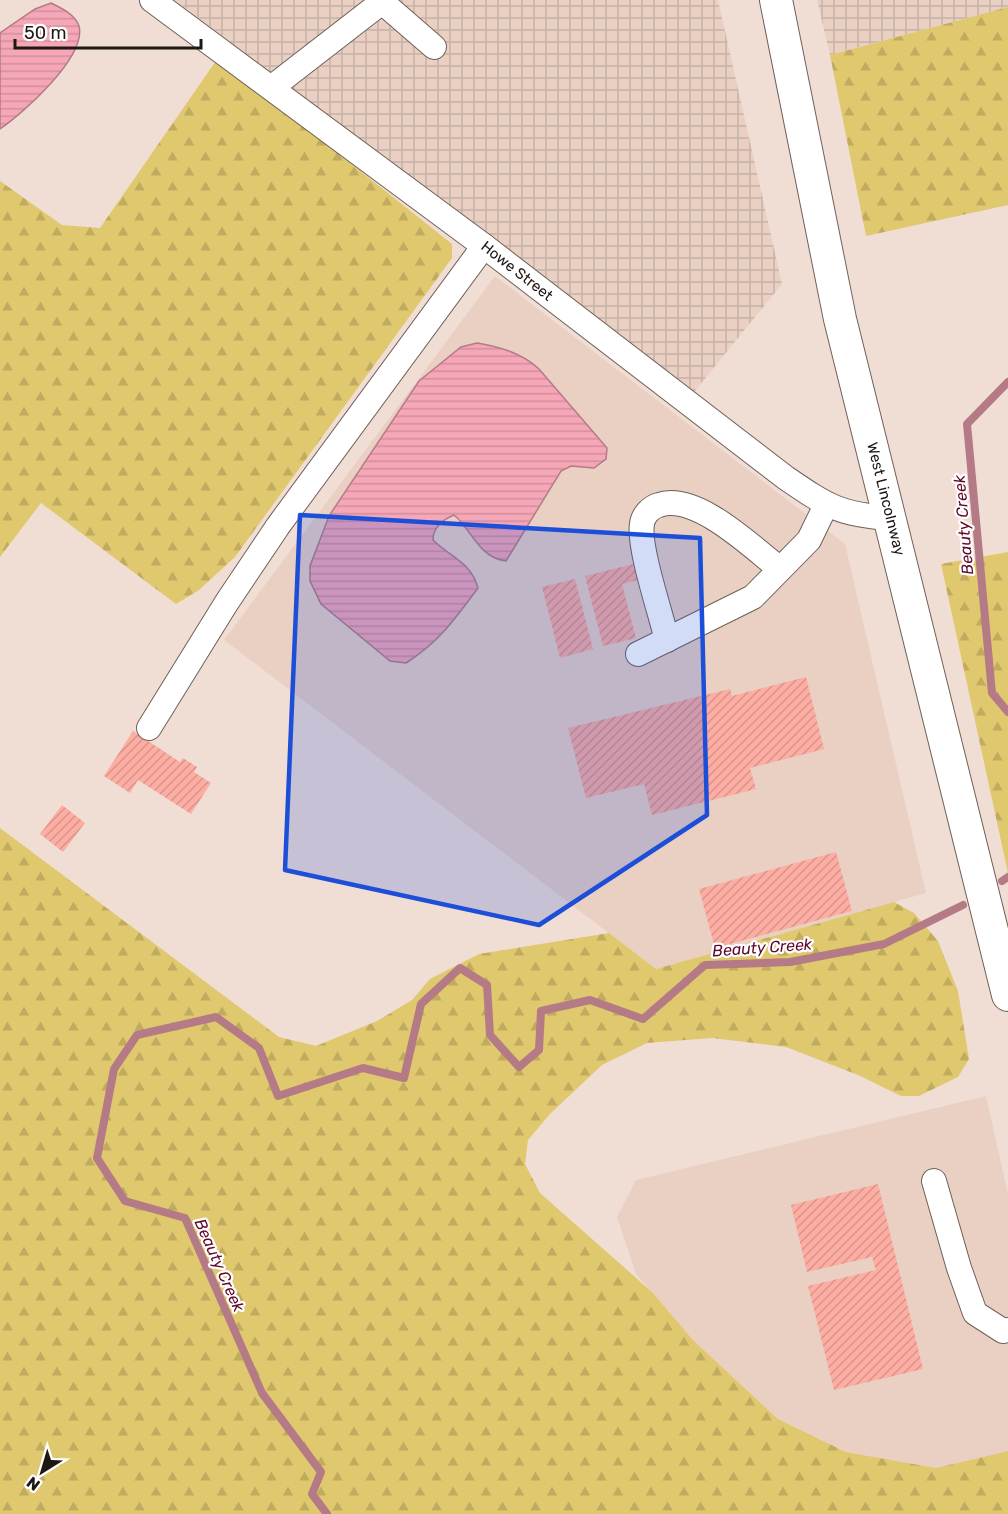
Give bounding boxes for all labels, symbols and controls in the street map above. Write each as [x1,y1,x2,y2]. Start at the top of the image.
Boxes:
scale bar [15,12,201,50]
text: 50 m [24,22,67,44]
street label: Howe Street [477,237,557,305]
street label: West Lincolnway [863,440,909,558]
water label: Beauty Creek [950,474,977,576]
water label: Beauty Creek [711,934,813,960]
water label: Beauty Creek [191,1216,249,1315]
north arrow [12,1442,72,1502]
text: N [23,1473,44,1495]

